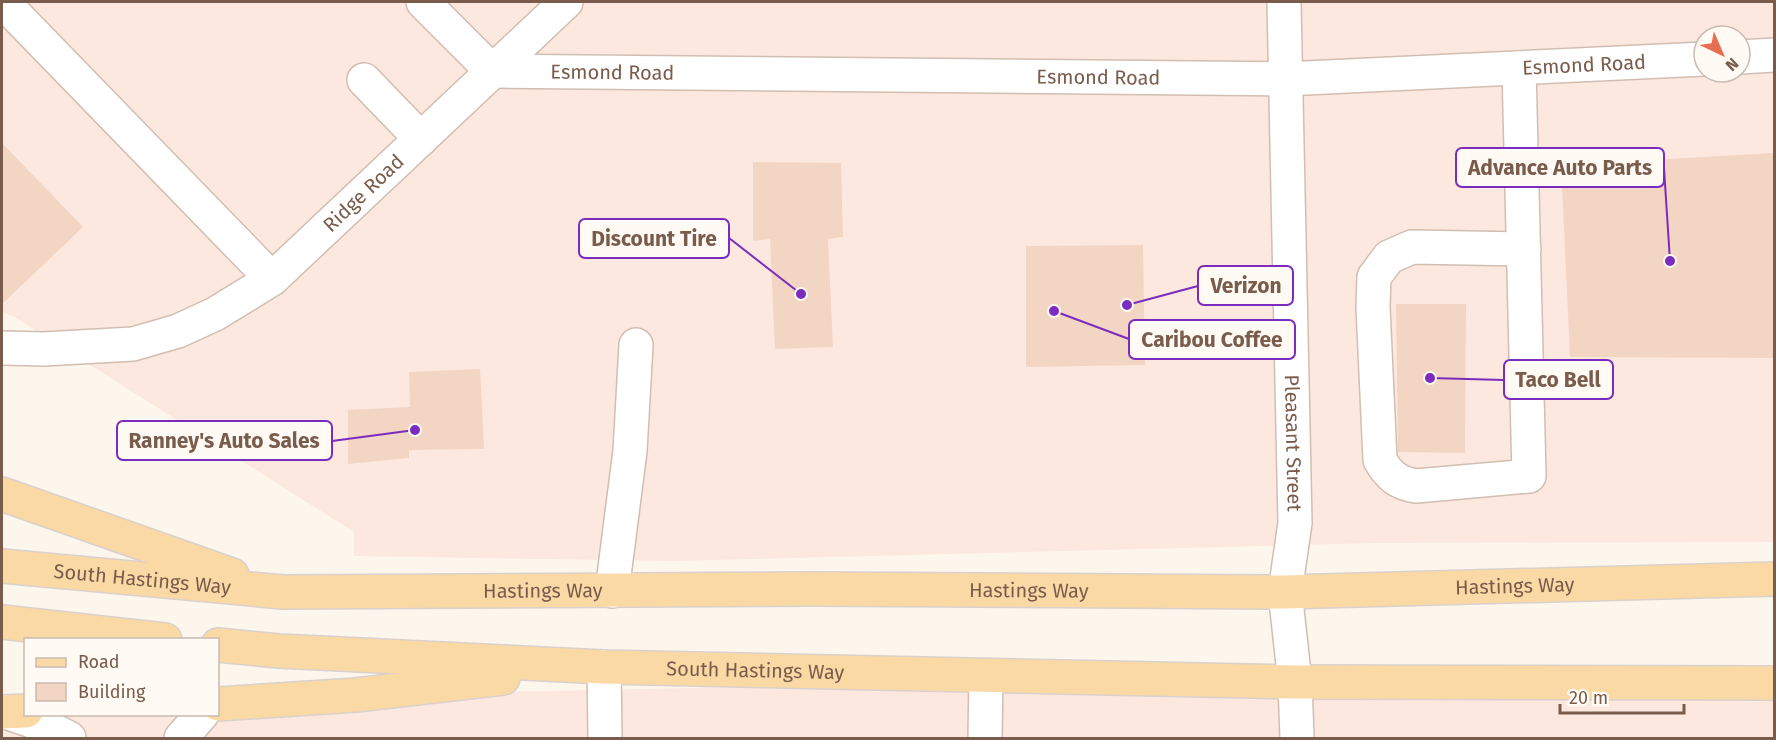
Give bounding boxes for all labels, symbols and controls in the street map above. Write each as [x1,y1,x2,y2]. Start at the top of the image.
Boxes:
north arrow [1692,24,1752,84]
street label: Esmond Road [1522,50,1647,80]
text: N [1722,54,1742,75]
street label: Esmond Road [550,60,675,85]
street label: Esmond Road [1036,64,1160,90]
callout: Advance Auto Parts [1456,148,1664,187]
street label: Ridge Road [318,149,409,237]
text: Advance Auto Parts [1467,155,1652,181]
callout: Discount Tire [579,219,729,258]
text: Discount Tire [591,226,717,252]
callout: Verizon [1198,266,1293,305]
text: Verizon [1209,273,1282,299]
callout: Caribou Coffee [1129,320,1295,359]
text: Caribou Coffee [1141,327,1283,353]
callout: Taco Bell [1504,360,1613,399]
text: Taco Bell [1515,367,1602,393]
street label: Pleasant Street [1280,374,1307,513]
callout: Ranney's Auto Sales [117,421,332,460]
text: Ranney's Auto Sales [128,428,320,454]
street label: South Hastings Way [53,559,232,599]
street label: Hastings Way [1455,572,1575,599]
street label: Hastings Way [483,578,603,603]
street label: Hastings Way [969,578,1089,603]
legend [24,638,219,716]
text: Road [78,651,120,673]
street label: South Hastings Way [666,656,845,684]
scale bar [1560,677,1684,715]
text: Building [78,681,146,703]
text: 20 m [1569,687,1608,709]

